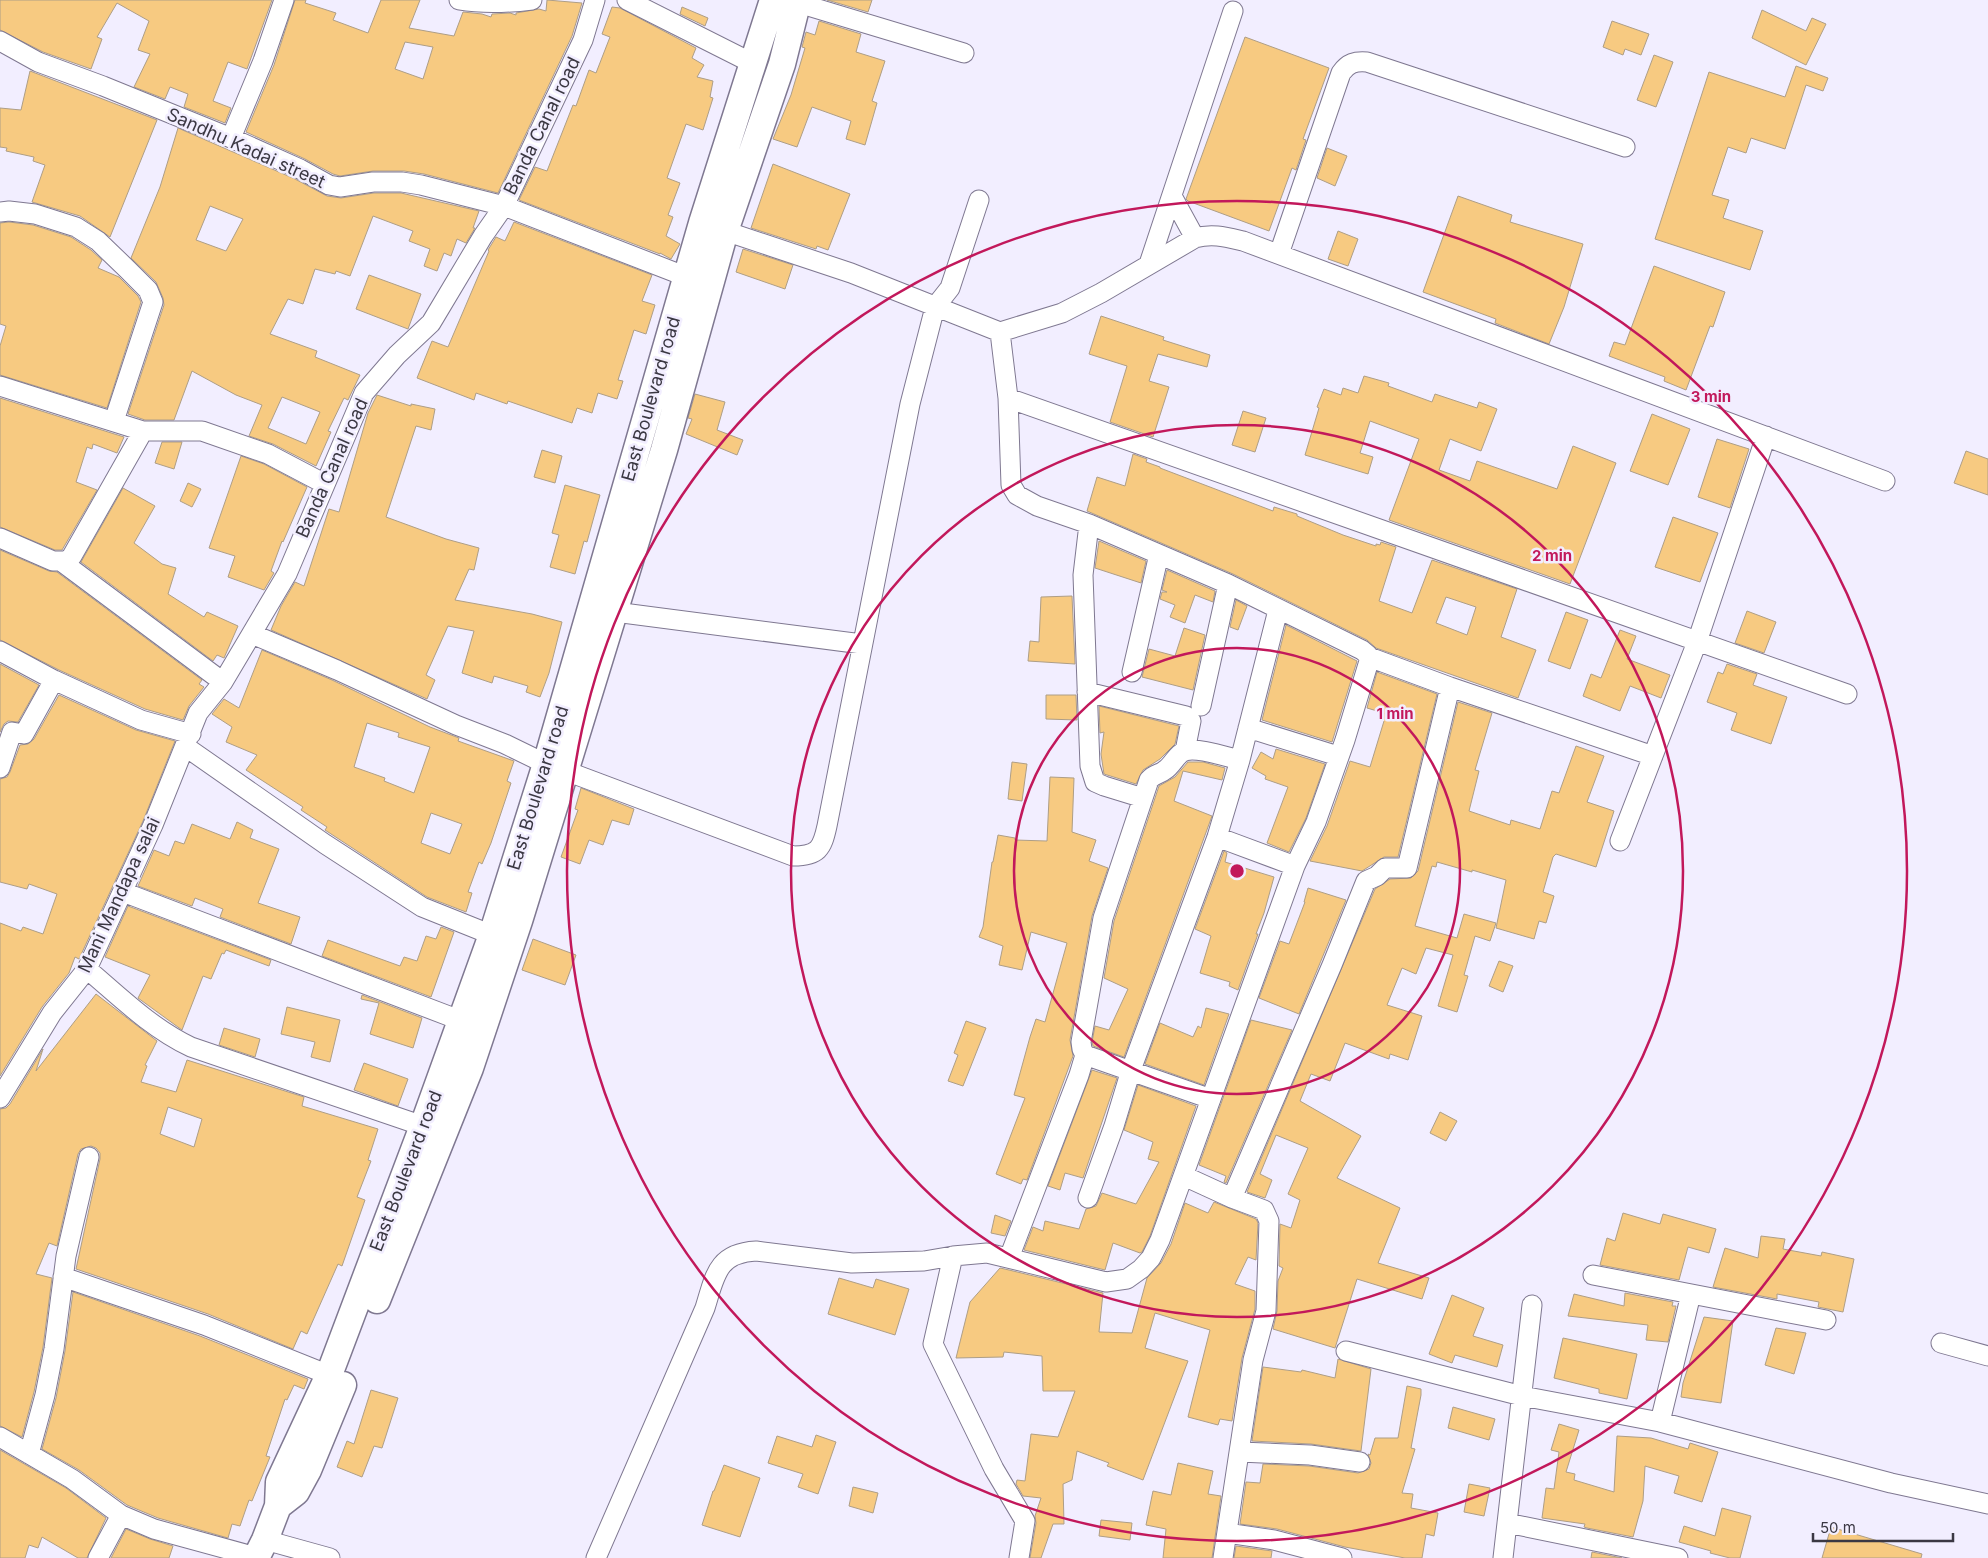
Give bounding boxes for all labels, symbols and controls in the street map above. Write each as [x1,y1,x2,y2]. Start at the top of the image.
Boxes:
street label: Banda Canal road [499,53,584,198]
street label: Sandhu Kadai street [164,103,329,192]
street label: East Boulevard road [617,314,684,484]
text: 3 min [1691,387,1731,406]
street label: Banda Canal road [291,395,372,541]
text: 2 min [1532,546,1572,565]
street label: East Boulevard road [503,703,572,872]
text: 1 min [1376,704,1414,723]
street label: Mani Mandapa salai [73,814,164,976]
centre of rings [1228,862,1246,880]
street label: East Boulevard road [365,1088,446,1254]
scale bar [1813,1510,1953,1542]
text: 50 m [1820,1518,1856,1537]

